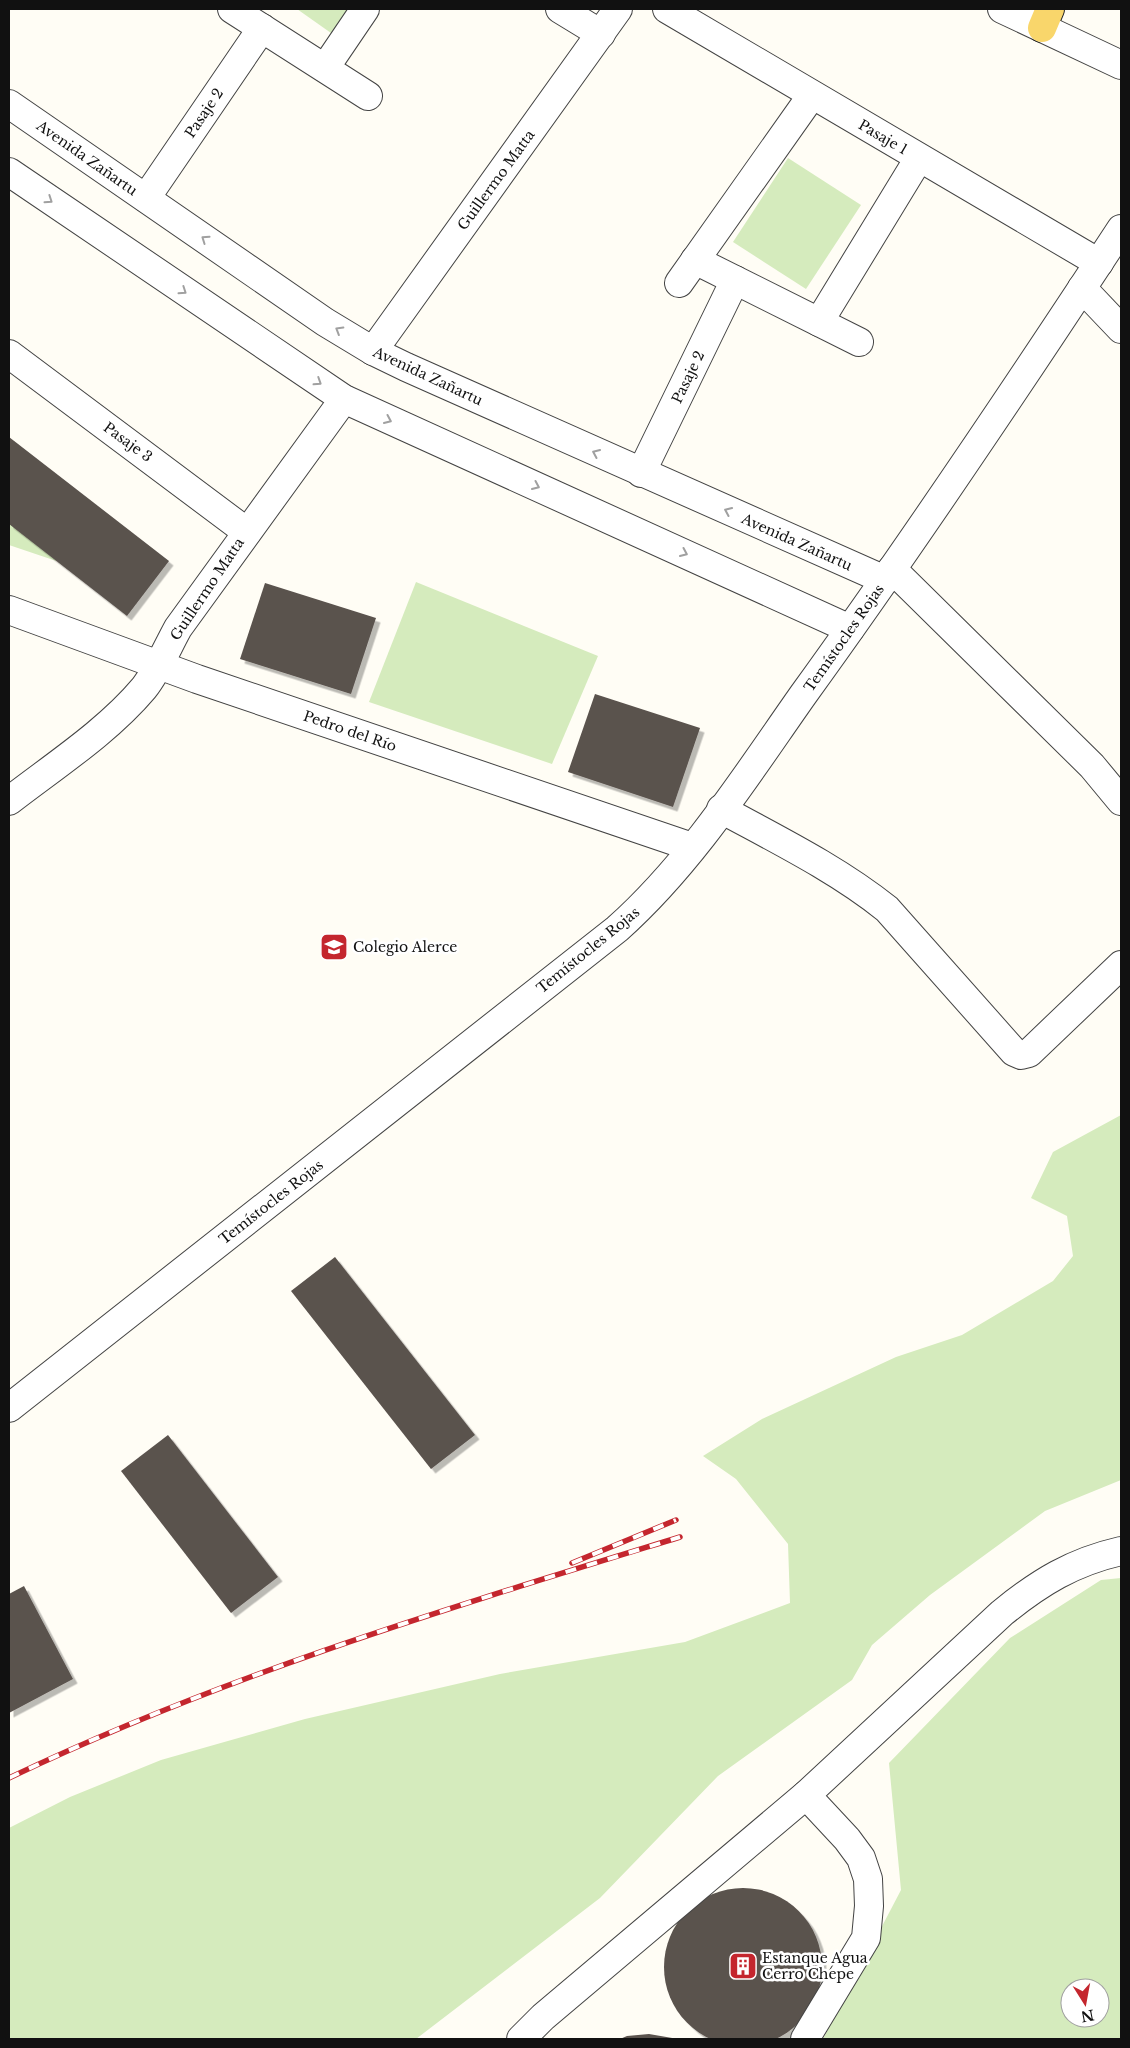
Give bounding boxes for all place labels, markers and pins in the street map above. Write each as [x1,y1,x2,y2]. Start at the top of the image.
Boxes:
school or university icon: Colegio Alerce [319,932,349,962]
place label: Colegio Alerce [353,938,457,956]
place label: Estanque Agua Cerro Chepe [762,1949,868,1983]
building icon: Estanque Agua Cerro Chepe [728,1951,758,1981]

